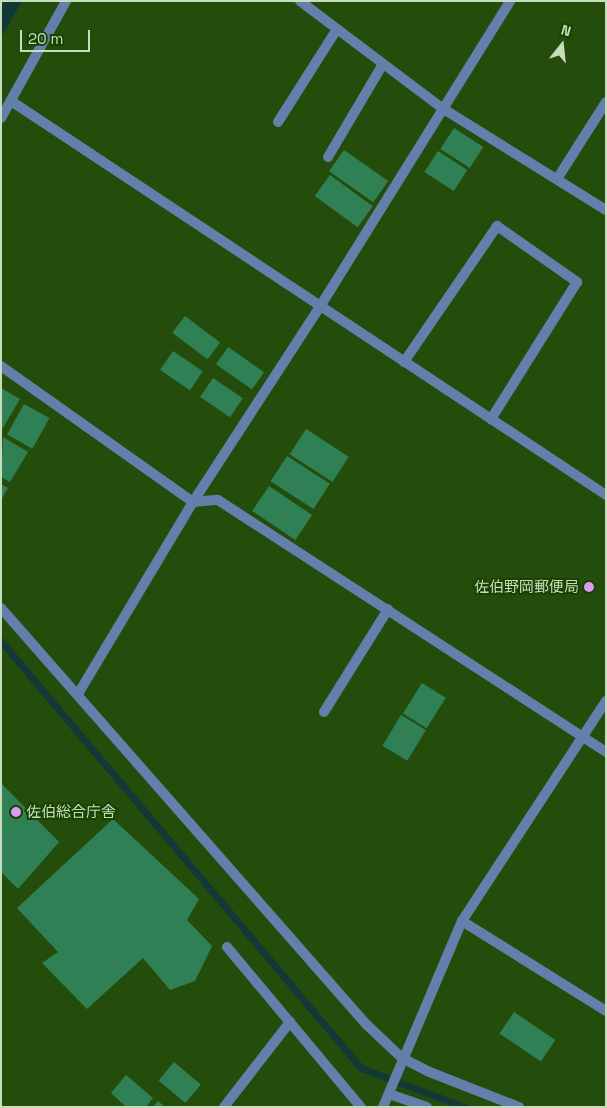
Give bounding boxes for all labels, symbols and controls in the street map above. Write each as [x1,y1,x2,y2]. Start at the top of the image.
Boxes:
scale bar [22,20,92,52]
north arrow [537,20,587,70]
text: N [559,21,573,41]
text: 20 m [28,29,63,48]
place label: 佐伯野岡郵便局 [474,578,579,596]
marker: 佐伯野岡郵便局 [583,581,595,593]
place label: 佐伯総合庁舎 [26,803,116,821]
marker: 佐伯総合庁舎 [10,806,22,818]

